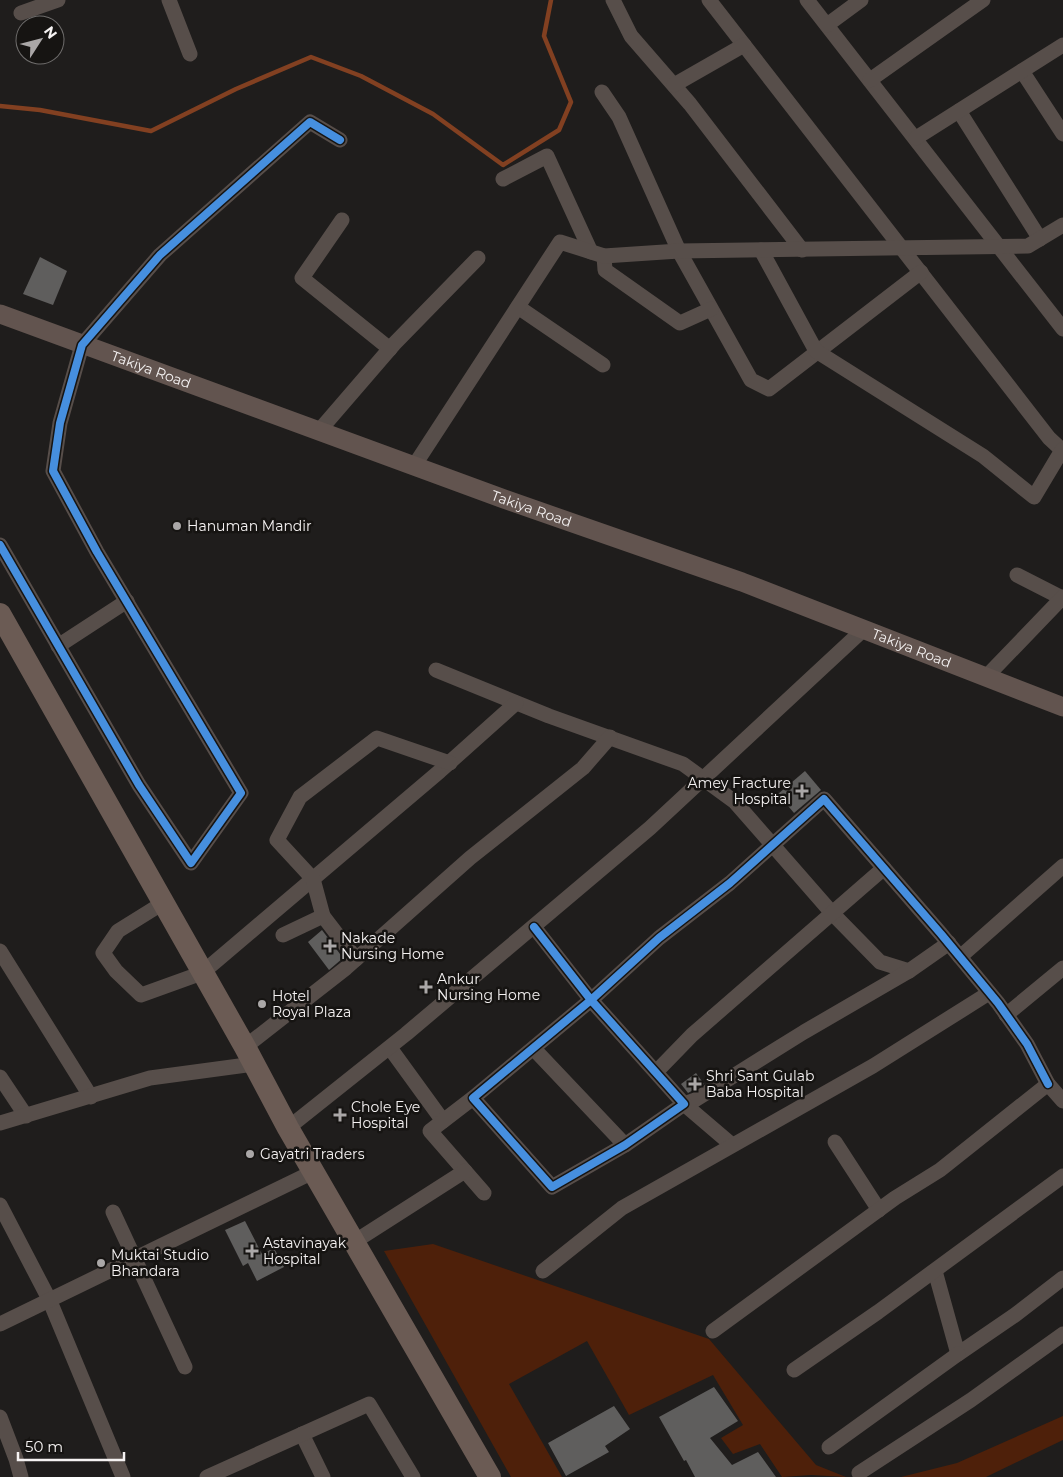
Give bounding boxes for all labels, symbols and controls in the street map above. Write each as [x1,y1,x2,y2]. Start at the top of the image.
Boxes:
north arrow [15,15,65,65]
text: N [40,22,61,42]
street label: Takiya Road [109,347,194,392]
street label: Takiya Road [489,486,574,531]
place label: Hanuman Mandir [187,517,312,535]
marker: Hanuman Mandir [171,520,183,532]
street label: Takiya Road [869,624,954,672]
place label: Amey Fracture Hospital [688,774,791,808]
marker: Amey Fracture Hospital [795,784,809,798]
place label: Nakade Nursing Home [341,929,444,963]
marker: Nakade Nursing Home [323,939,337,953]
place label: Ankur Nursing Home [437,970,540,1004]
marker: Ankur Nursing Home [419,980,433,994]
place label: Hotel Royal Plaza [272,987,351,1021]
marker: Hotel Royal Plaza [256,998,268,1010]
place label: Shri Sant Gulab Baba Hospital [706,1067,814,1101]
marker: Shri Sant Gulab Baba Hospital [688,1077,702,1091]
place label: Chole Eye Hospital [351,1098,420,1132]
marker: Chole Eye Hospital [333,1108,347,1122]
place label: Gayatri Traders [260,1145,365,1163]
marker: Gayatri Traders [244,1148,256,1160]
place label: Astavinayak Hospital [263,1234,347,1268]
marker: Astavinayak Hospital [245,1244,259,1258]
place label: Muktai Studio Bhandara [111,1246,209,1280]
marker: Muktai Studio Bhandara [95,1257,107,1269]
scale bar [18,1430,124,1462]
text: 50 m [25,1437,63,1456]

